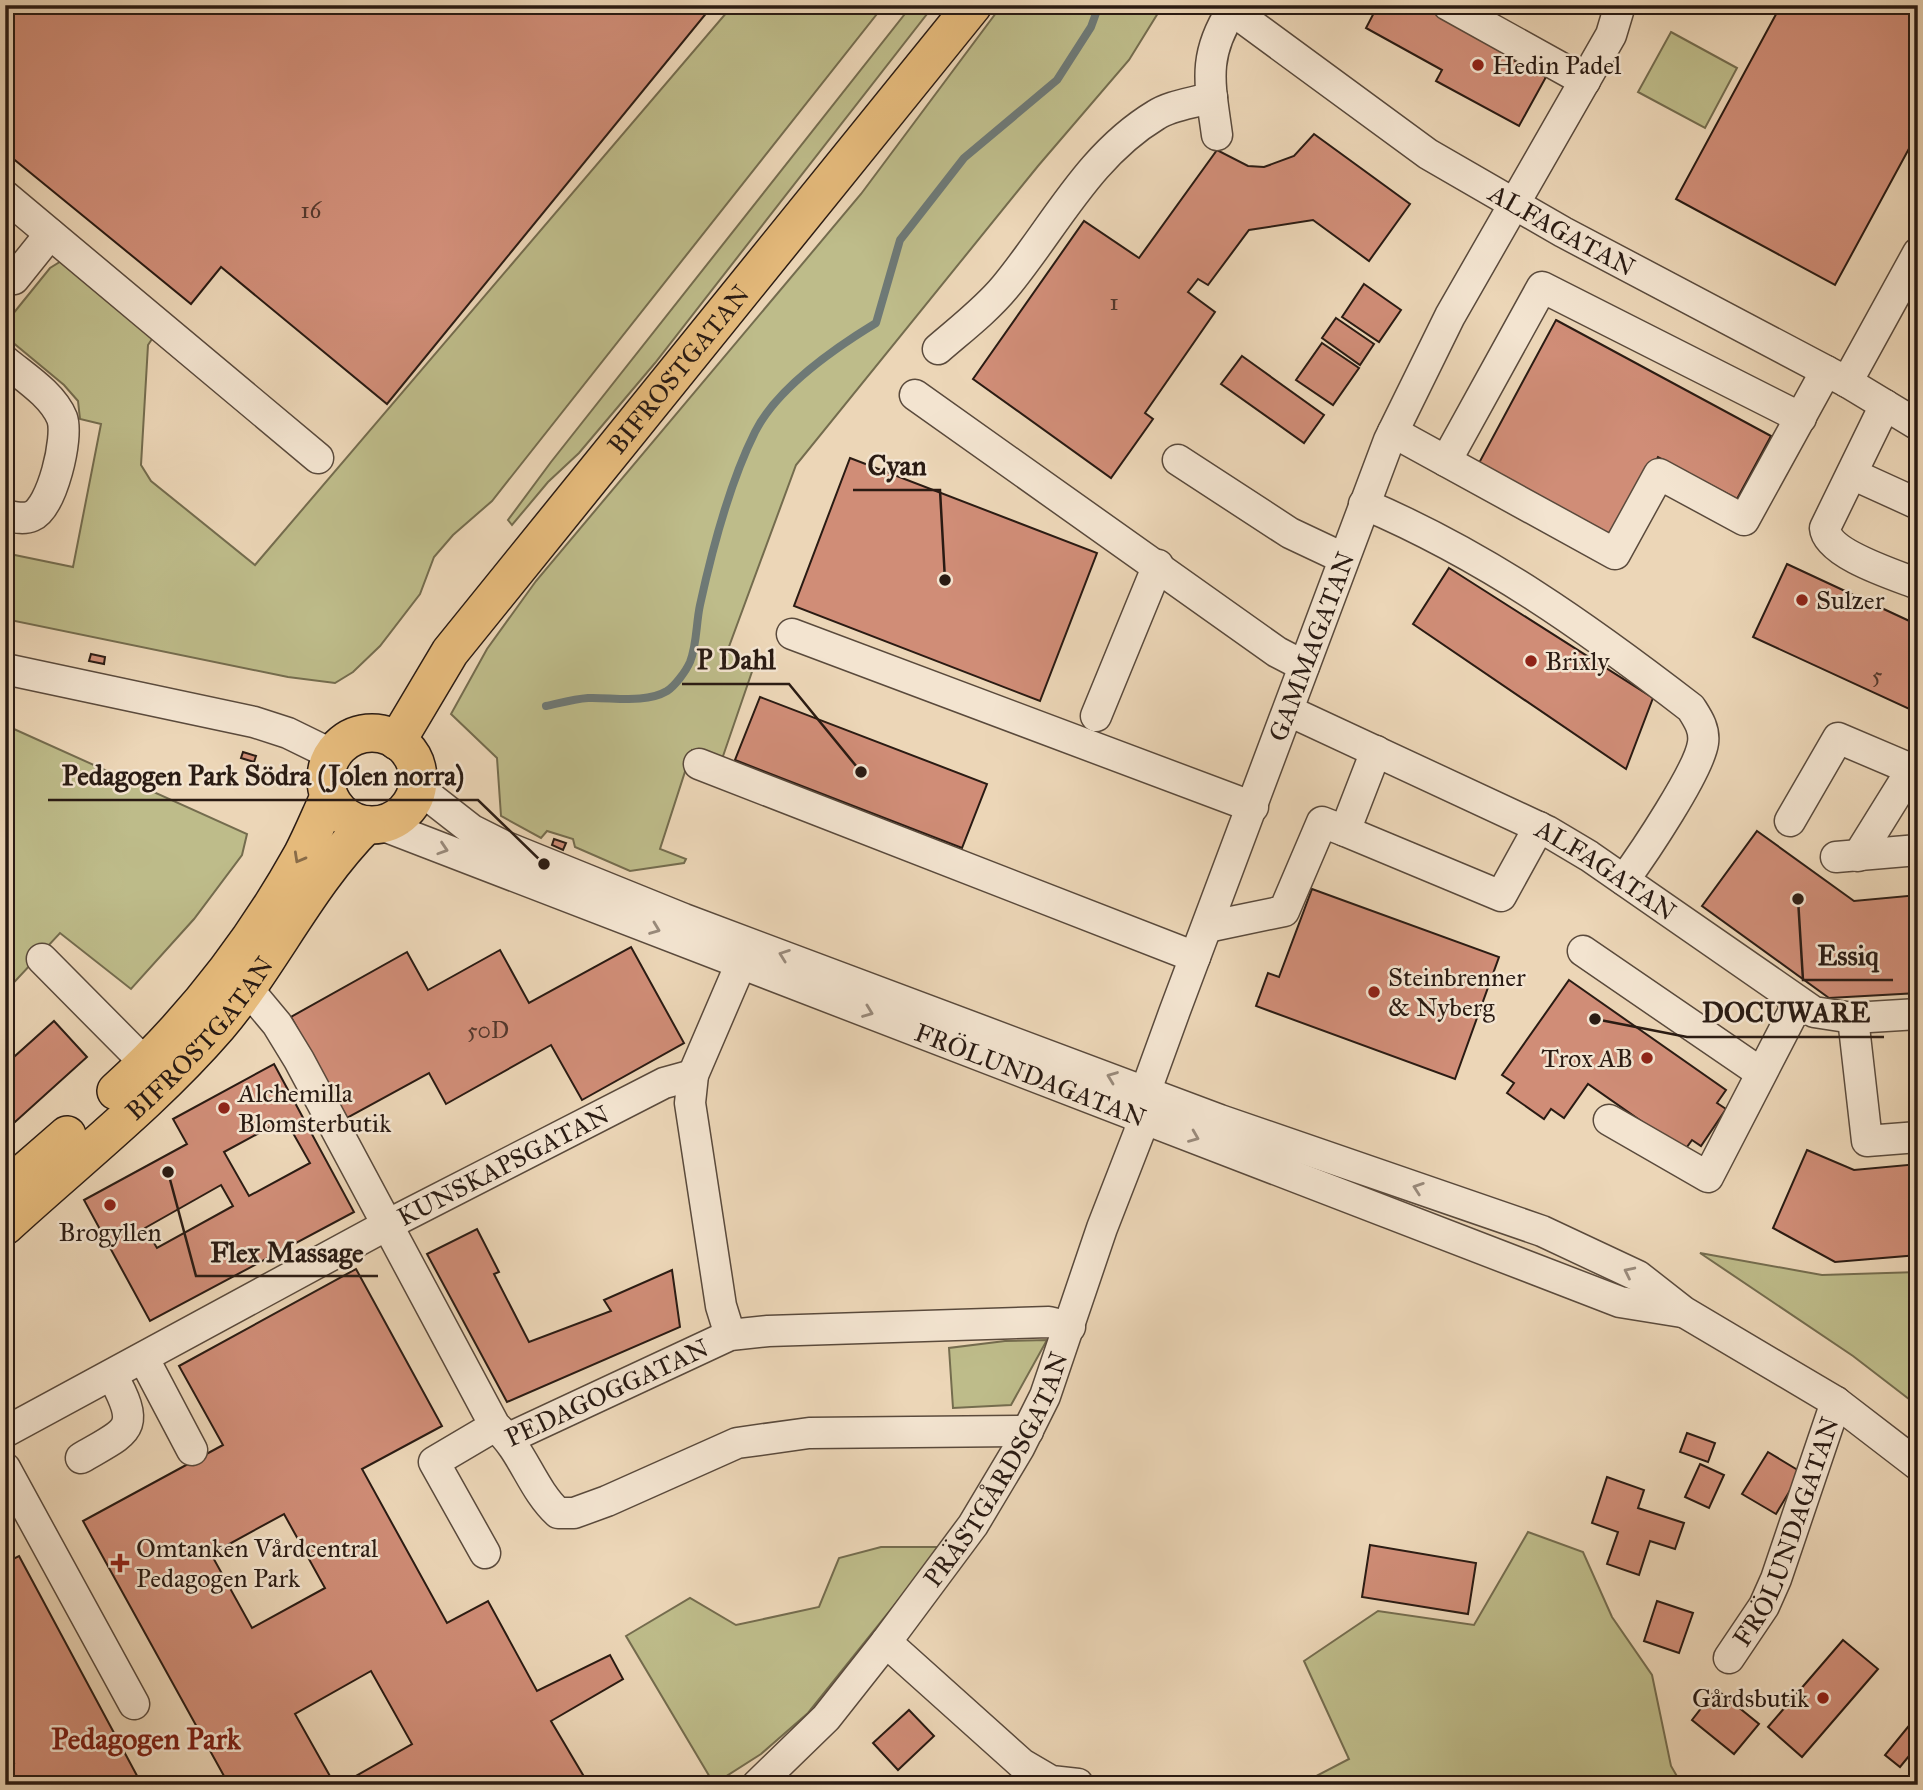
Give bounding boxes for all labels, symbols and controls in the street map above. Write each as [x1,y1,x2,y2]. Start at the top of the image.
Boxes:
place label: Hedin Padel [1492,49,1621,81]
marker: Hedin Padel [1470,57,1486,73]
street label: ALFAGATAN [1482,176,1641,283]
house number: 16 [301,196,323,224]
street label: BIFROSTGATAN [601,278,756,460]
house number: 1 [1109,288,1119,316]
callout: Cyan [853,441,940,490]
text: Cyan [867,448,927,483]
street label: GAMMAGATAN [1261,547,1362,746]
place label: Sulzer [1816,584,1885,616]
marker: Sulzer [1794,592,1810,608]
callout: P Dahl [682,635,789,684]
text: P Dahl [696,642,776,677]
place label: Brixly [1545,645,1610,677]
marker: Brixly [1523,653,1539,669]
house number: 5 [1872,661,1883,689]
callout: Pedagogen Park Södra (Jolen norra) [48,751,478,800]
text: Pedagogen Park Södra (Jolen norra) [62,758,464,793]
street label: ALFAGATAN [1530,812,1682,928]
one-way arrow [436,840,448,855]
one-way arrow [294,851,307,863]
one-way arrow [649,921,661,935]
callout: Essiq [1803,931,1893,980]
text: Essiq [1817,938,1880,973]
one-way arrow [778,949,790,963]
street label: BIFROSTGATAN [119,950,280,1127]
place label: Steinbrenner & Nyberg [1388,961,1526,1023]
marker: Steinbrenner & Nyberg [1366,984,1382,1000]
callout: DOCUWARE [1687,988,1884,1037]
text: DOCUWARE [1702,995,1870,1030]
one-way arrow [861,1004,873,1018]
house number: 50D [467,1016,509,1044]
street label: FRÖLUNDAGATAN [910,1016,1151,1134]
place label: Trox AB [1541,1042,1633,1074]
marker: Trox AB [1639,1050,1655,1066]
one-way arrow [1106,1072,1118,1086]
place label: Alchemilla Blomsterbutik [237,1077,392,1139]
street label: KUNSKAPSGATAN [392,1098,615,1233]
marker: Alchemilla Blomsterbutik [216,1100,232,1116]
one-way arrow [1188,1129,1200,1143]
one-way arrow [1412,1182,1424,1196]
marker: Brogyllen [102,1197,118,1213]
place label: Brogyllen [58,1216,162,1248]
callout: Flex Massage [196,1227,378,1276]
text: Flex Massage [210,1235,364,1270]
one-way arrow [1624,1267,1636,1281]
street label: PEDAGOGGATAN [500,1331,714,1454]
street label: PRÄSTGÅRDSGATAN [917,1348,1075,1593]
street label: FRÖLUNDAGATAN [1725,1413,1846,1652]
place label: Omtanken Vårdcentral Pedagogen Park [136,1532,378,1594]
marker: Omtanken Vårdcentral Pedagogen Park [110,1553,130,1573]
place label: Gårdsbutik [1692,1682,1810,1714]
marker: Gårdsbutik [1815,1690,1831,1706]
district label: Pedagogen Park [51,1721,242,1757]

